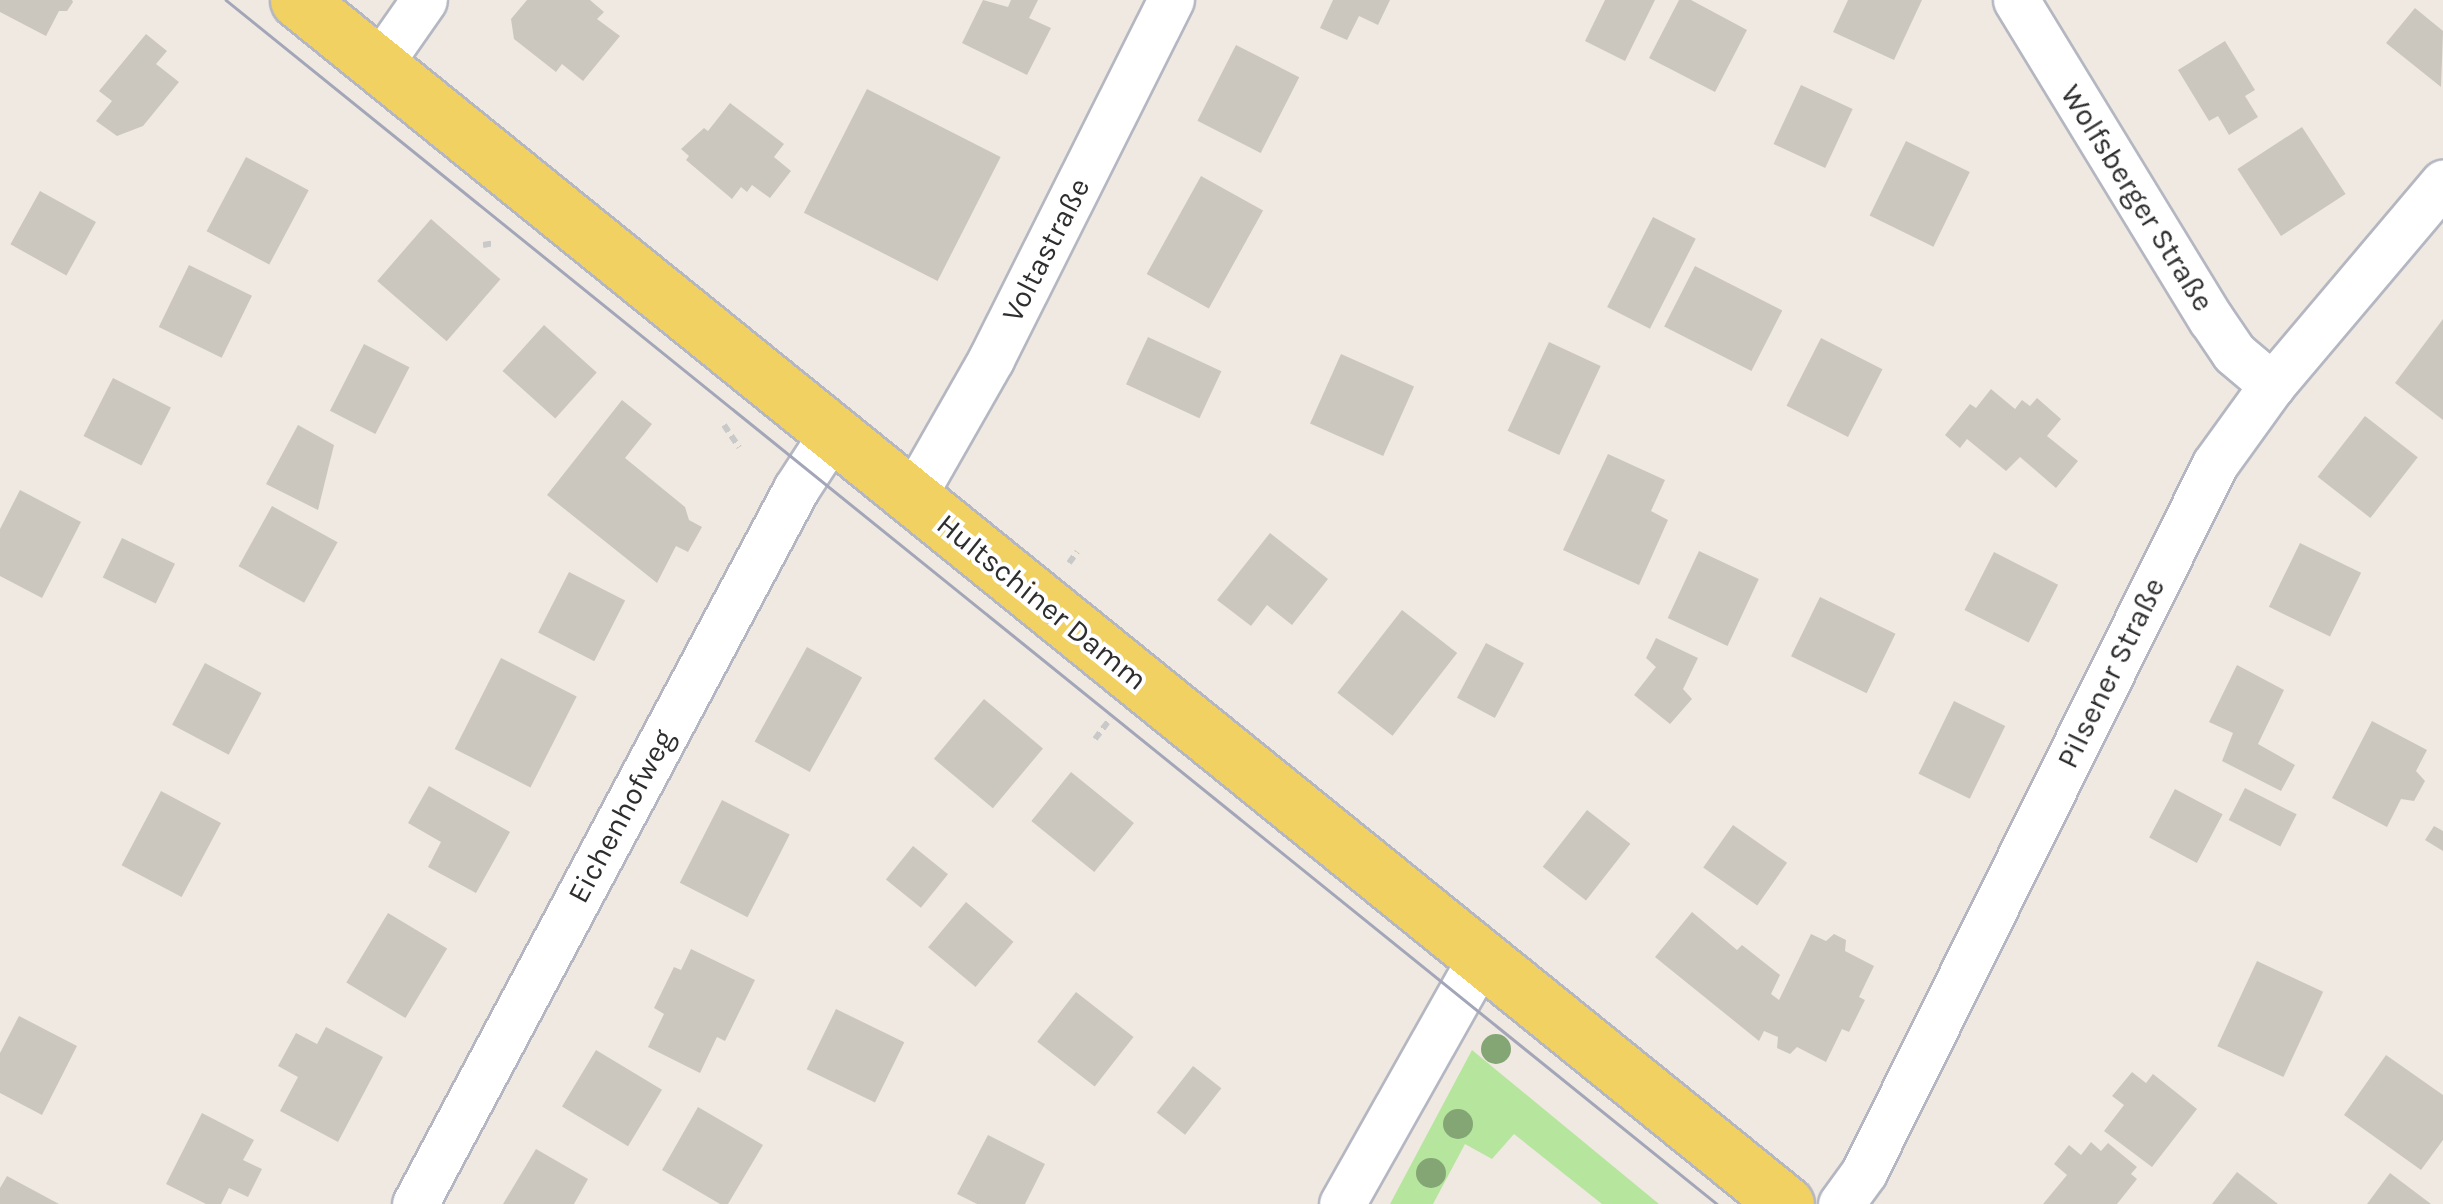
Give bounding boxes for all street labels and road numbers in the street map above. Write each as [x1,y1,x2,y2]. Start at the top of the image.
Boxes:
street label: Wolfsberger Straße [2053,78,2221,318]
street label: Voltastraße [994,172,1098,328]
street label: Hultschiner Damm [930,506,1154,698]
street label: Pilsener Straße [2049,572,2173,774]
street label: Eichenhofweg [560,723,682,909]

